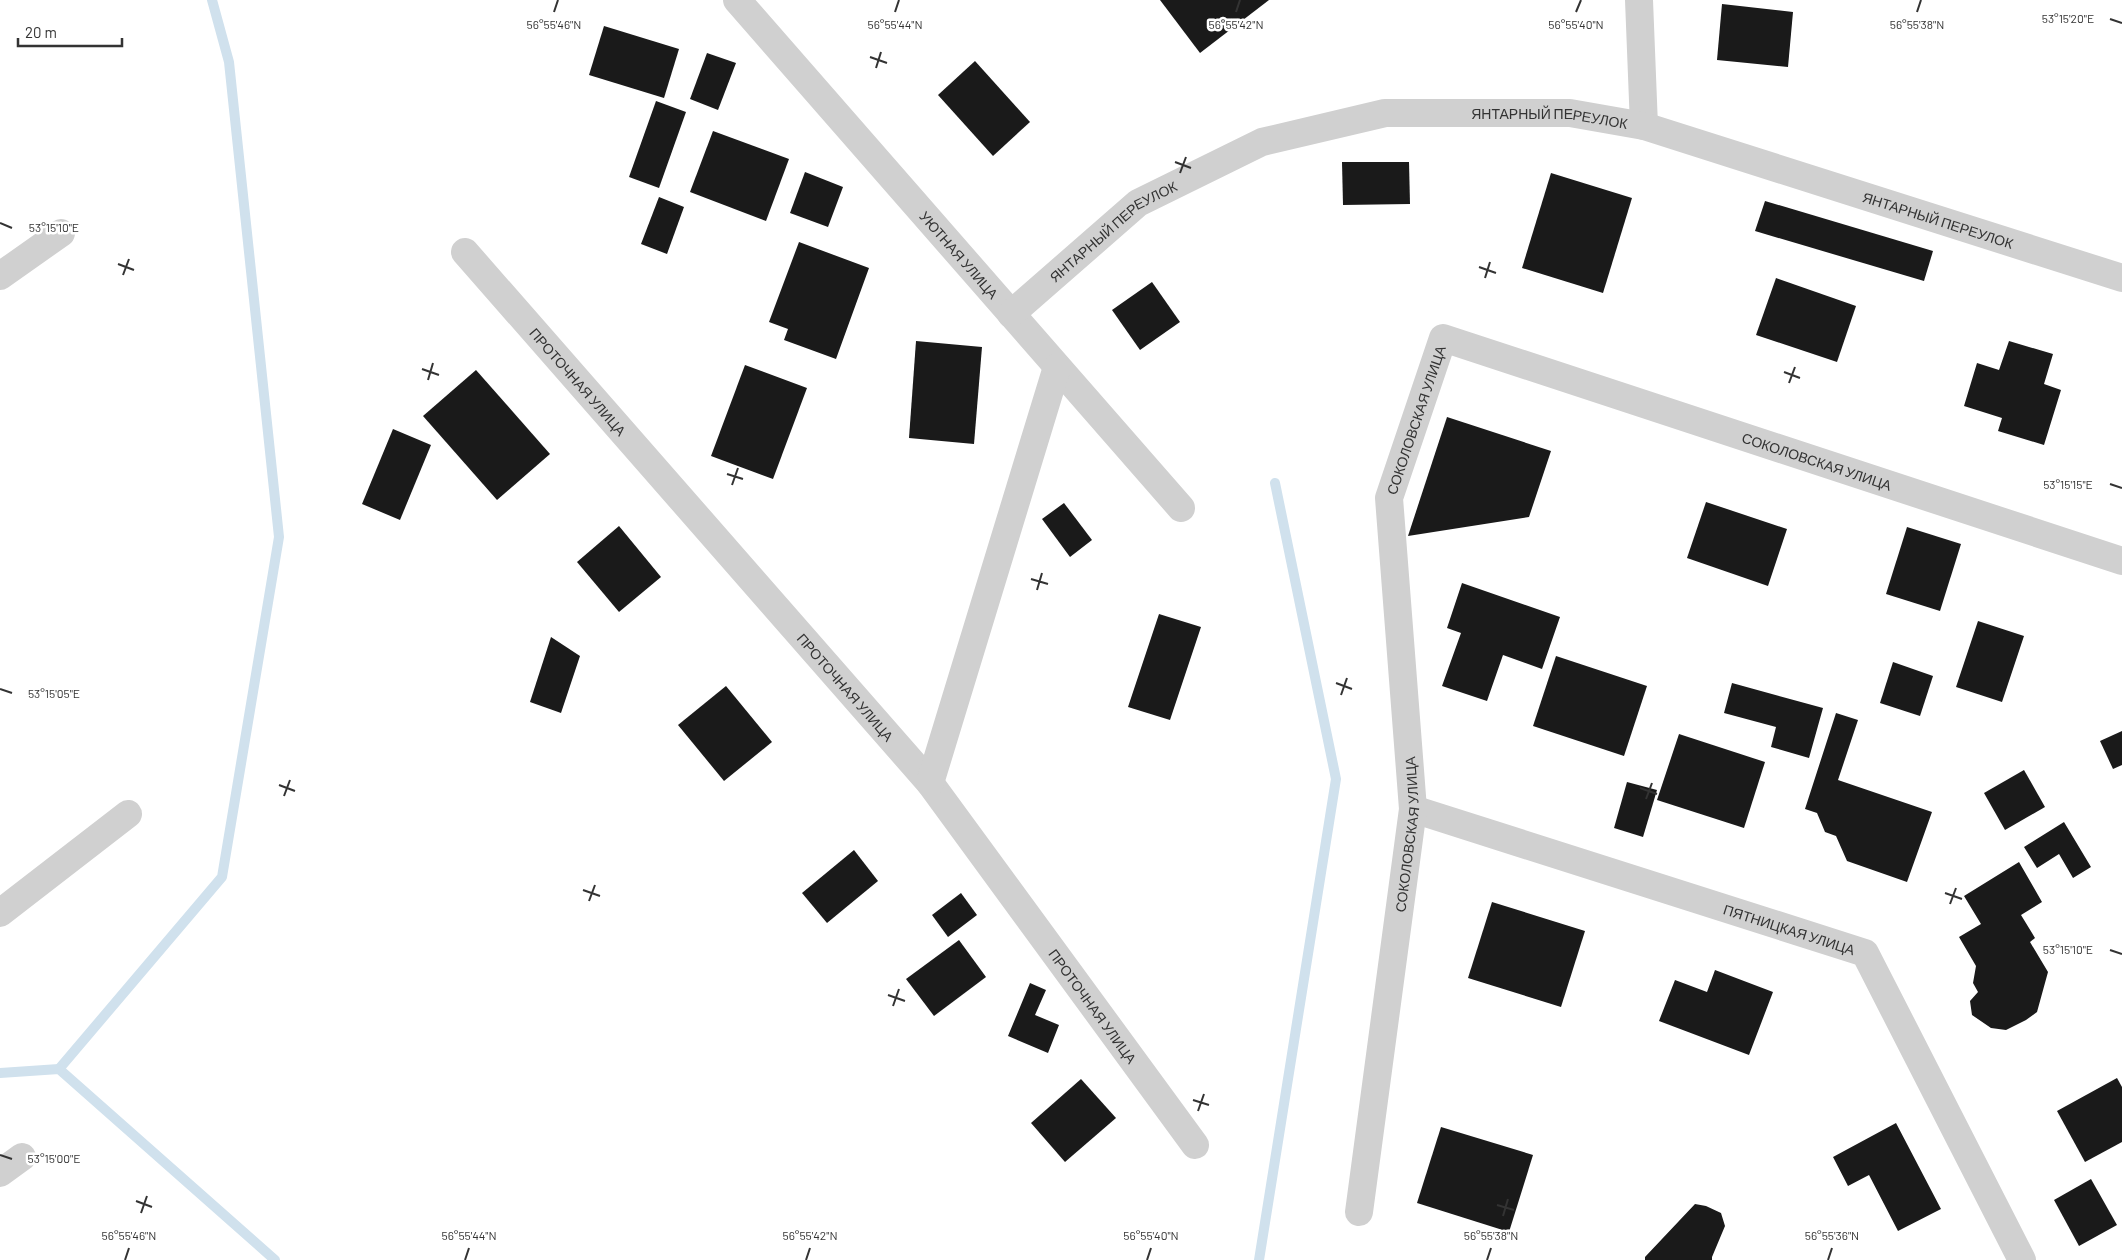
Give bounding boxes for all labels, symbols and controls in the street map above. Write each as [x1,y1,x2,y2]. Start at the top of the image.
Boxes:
text: 53°15'20"E [2042,11,2094,25]
scale bar [18,15,121,47]
text: 56°55'46"N [527,17,581,31]
text: 56°55'44"N [867,17,923,31]
text: 56°55'42"N [1208,17,1264,31]
text: 56°55'40"N [1548,17,1604,31]
text: 56°55'38"N [1890,17,1944,31]
text: 20 m [25,23,57,41]
street label: ЯНТАРНЫЙ ПЕРЕУЛОК [1471,105,1630,132]
street label: ЯНТАРНЫЙ ПЕРЕУЛОК [1046,176,1180,285]
street label: ЯНТАРНЫЙ ПЕРЕУЛОК [1861,188,2016,252]
street label: УЮТНАЯ УЛИЦА [917,207,1003,302]
text: 53°15'10"E [29,220,79,234]
street label: ПРОТОЧНАЯ УЛИЦА [527,324,630,439]
street label: СОКОЛОВСКАЯ УЛИЦА [1382,342,1449,497]
street label: СОКОЛОВСКАЯ УЛИЦА [1740,428,1894,493]
text: 53°15'15"E [2043,477,2093,491]
street label: ПРОТОЧНАЯ УЛИЦА [794,629,898,745]
text: 53°15'05"E [28,686,80,700]
street label: СОКОЛОВСКАЯ УЛИЦА [1391,755,1422,913]
street label: ПЯТНИЦКАЯ УЛИЦА [1721,900,1858,958]
text: 53°15'10"E [2043,942,2093,956]
street label: ПРОТОЧНАЯ УЛИЦА [1046,945,1141,1067]
text: 53°15'00"E [28,1151,80,1165]
text: 56°55'46"N [102,1228,156,1242]
text: 56°55'44"N [441,1228,497,1242]
text: 56°55'42"N [782,1228,838,1242]
text: 56°55'40"N [1123,1228,1179,1242]
text: 56°55'38"N [1464,1228,1518,1242]
text: 56°55'36"N [1805,1228,1859,1242]

